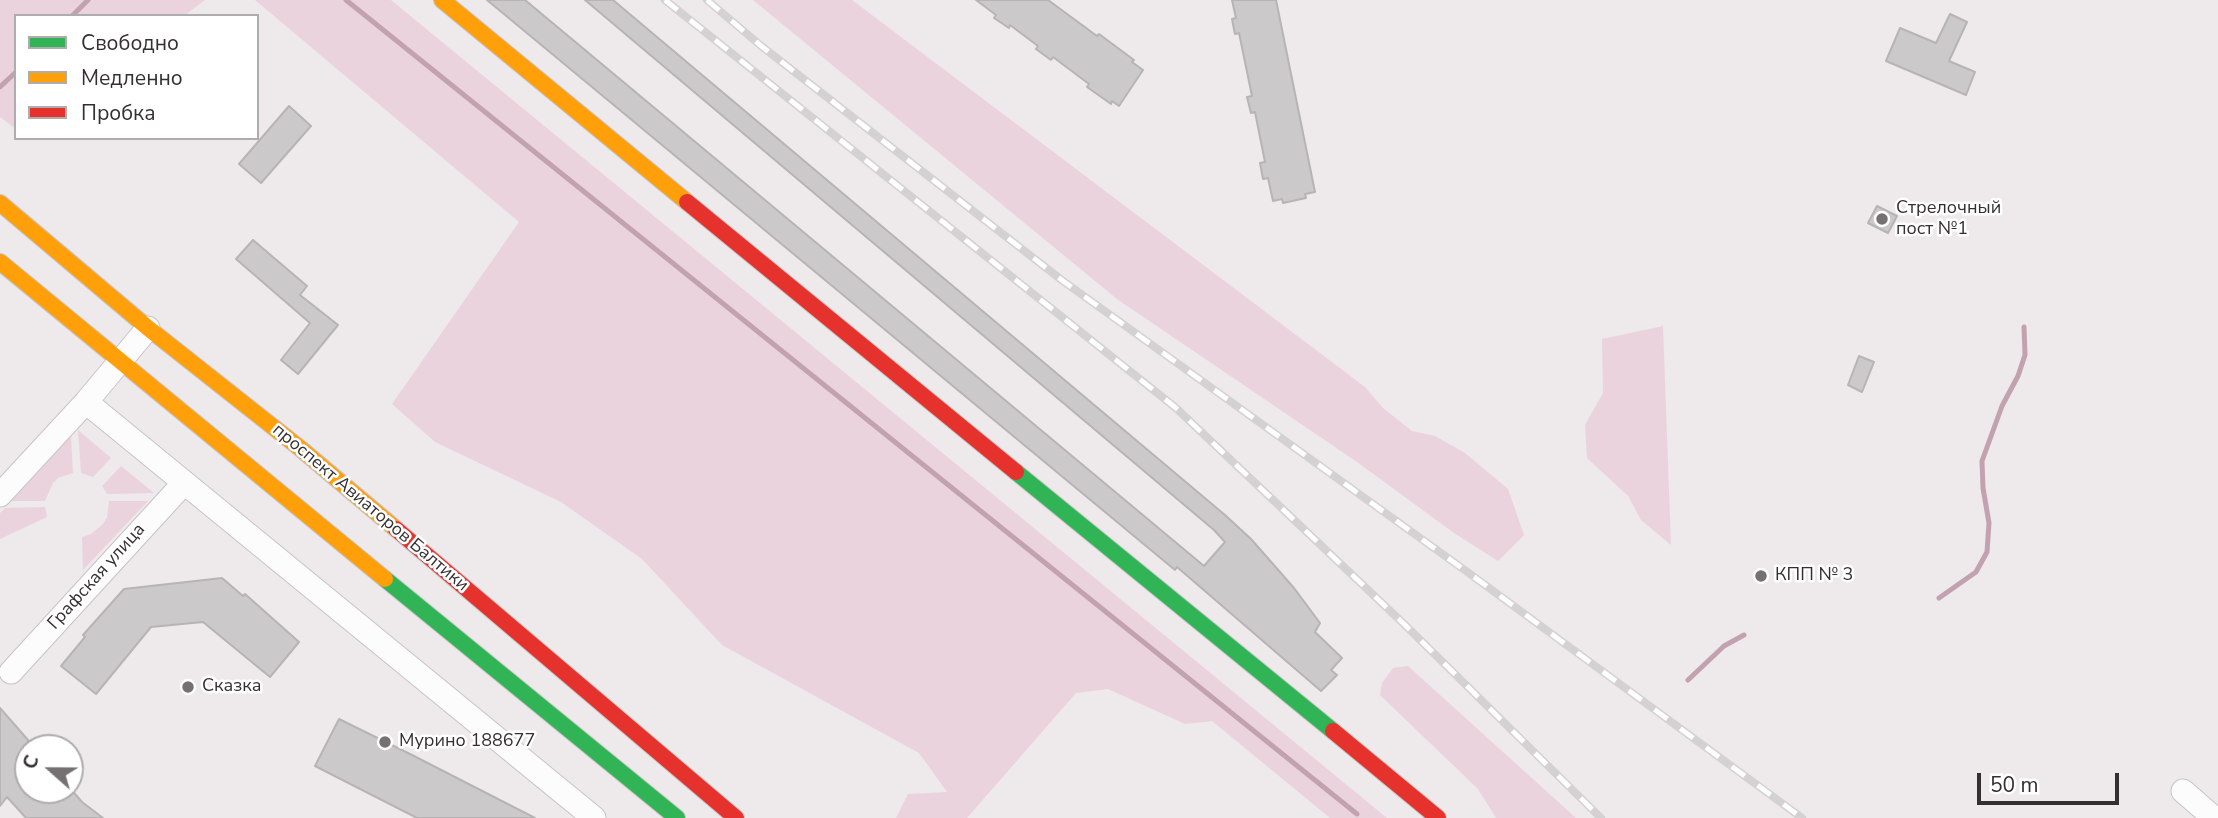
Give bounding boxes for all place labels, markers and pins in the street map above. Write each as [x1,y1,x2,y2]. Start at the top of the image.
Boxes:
place label: Стрелочный пост №1 [1896,198,2001,241]
marker: Стрелочный пост №1 [1874,211,1890,227]
place label: КПП № 3 [1775,565,1853,587]
marker: КПП № 3 [1753,568,1769,584]
place label: Сказка [202,676,261,698]
marker: Сказка [180,679,196,695]
place label: Мурино 188677 [399,731,535,753]
marker: Мурино 188677 [377,734,393,750]

